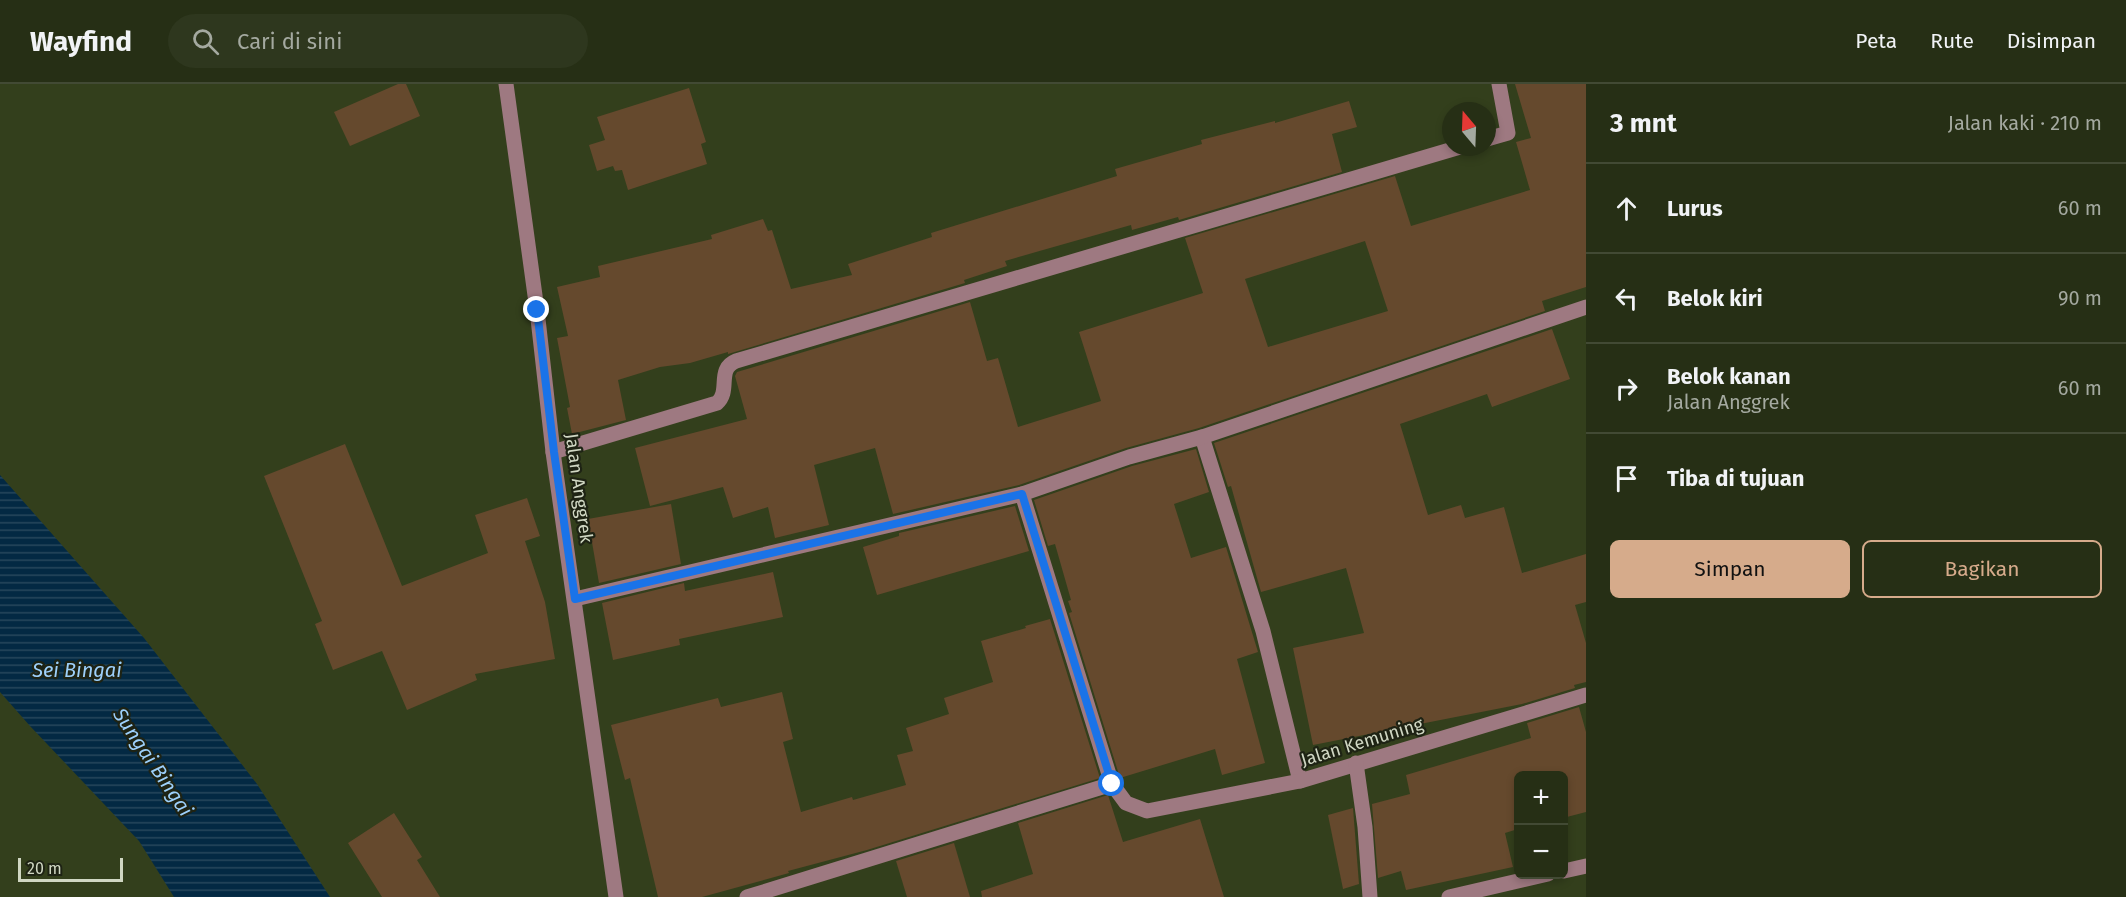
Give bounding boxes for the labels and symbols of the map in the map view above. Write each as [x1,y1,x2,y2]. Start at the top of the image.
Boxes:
north arrow [1442,102,1496,156]
route end [523,296,549,322]
street label: Jalan Anggrek [560,432,598,545]
water label: Sei Bingai [31,658,122,682]
water label: Sungai Bingai [107,702,198,821]
street label: Jalan Kemuning [1298,713,1427,771]
route start [1098,770,1124,796]
scale bar [18,855,123,882]

